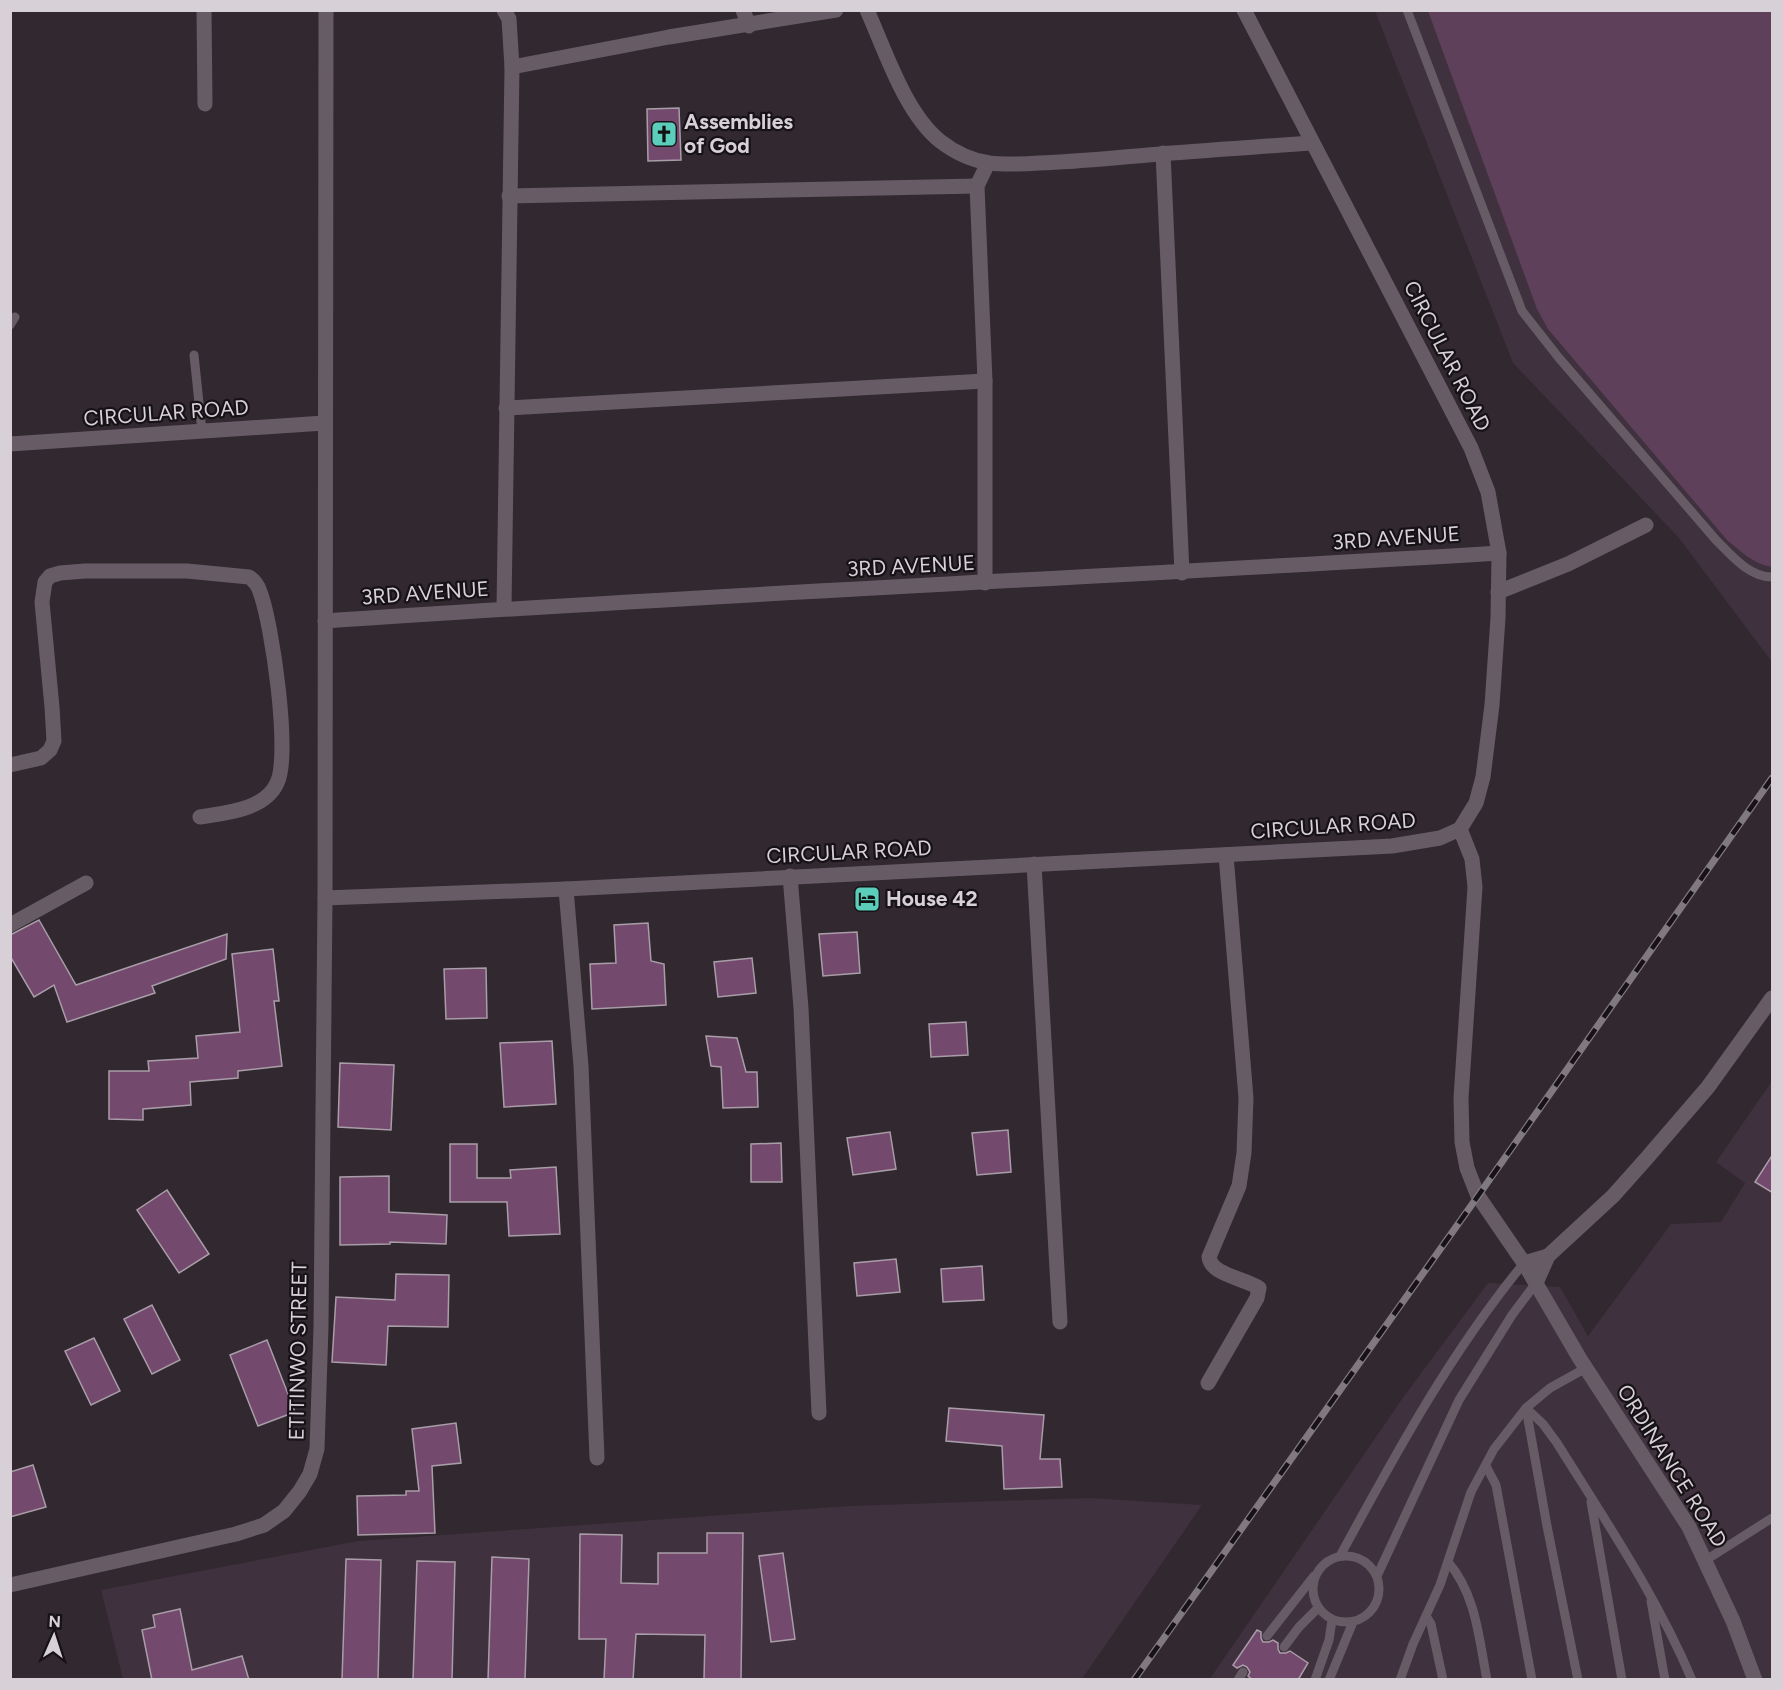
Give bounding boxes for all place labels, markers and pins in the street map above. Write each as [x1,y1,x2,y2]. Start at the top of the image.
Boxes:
place label: Assemblies of God [684,109,793,158]
church icon: Assemblies of God [649,119,679,149]
hotel icon: House 42 [852,884,882,914]
place label: House 42 [886,886,978,911]

